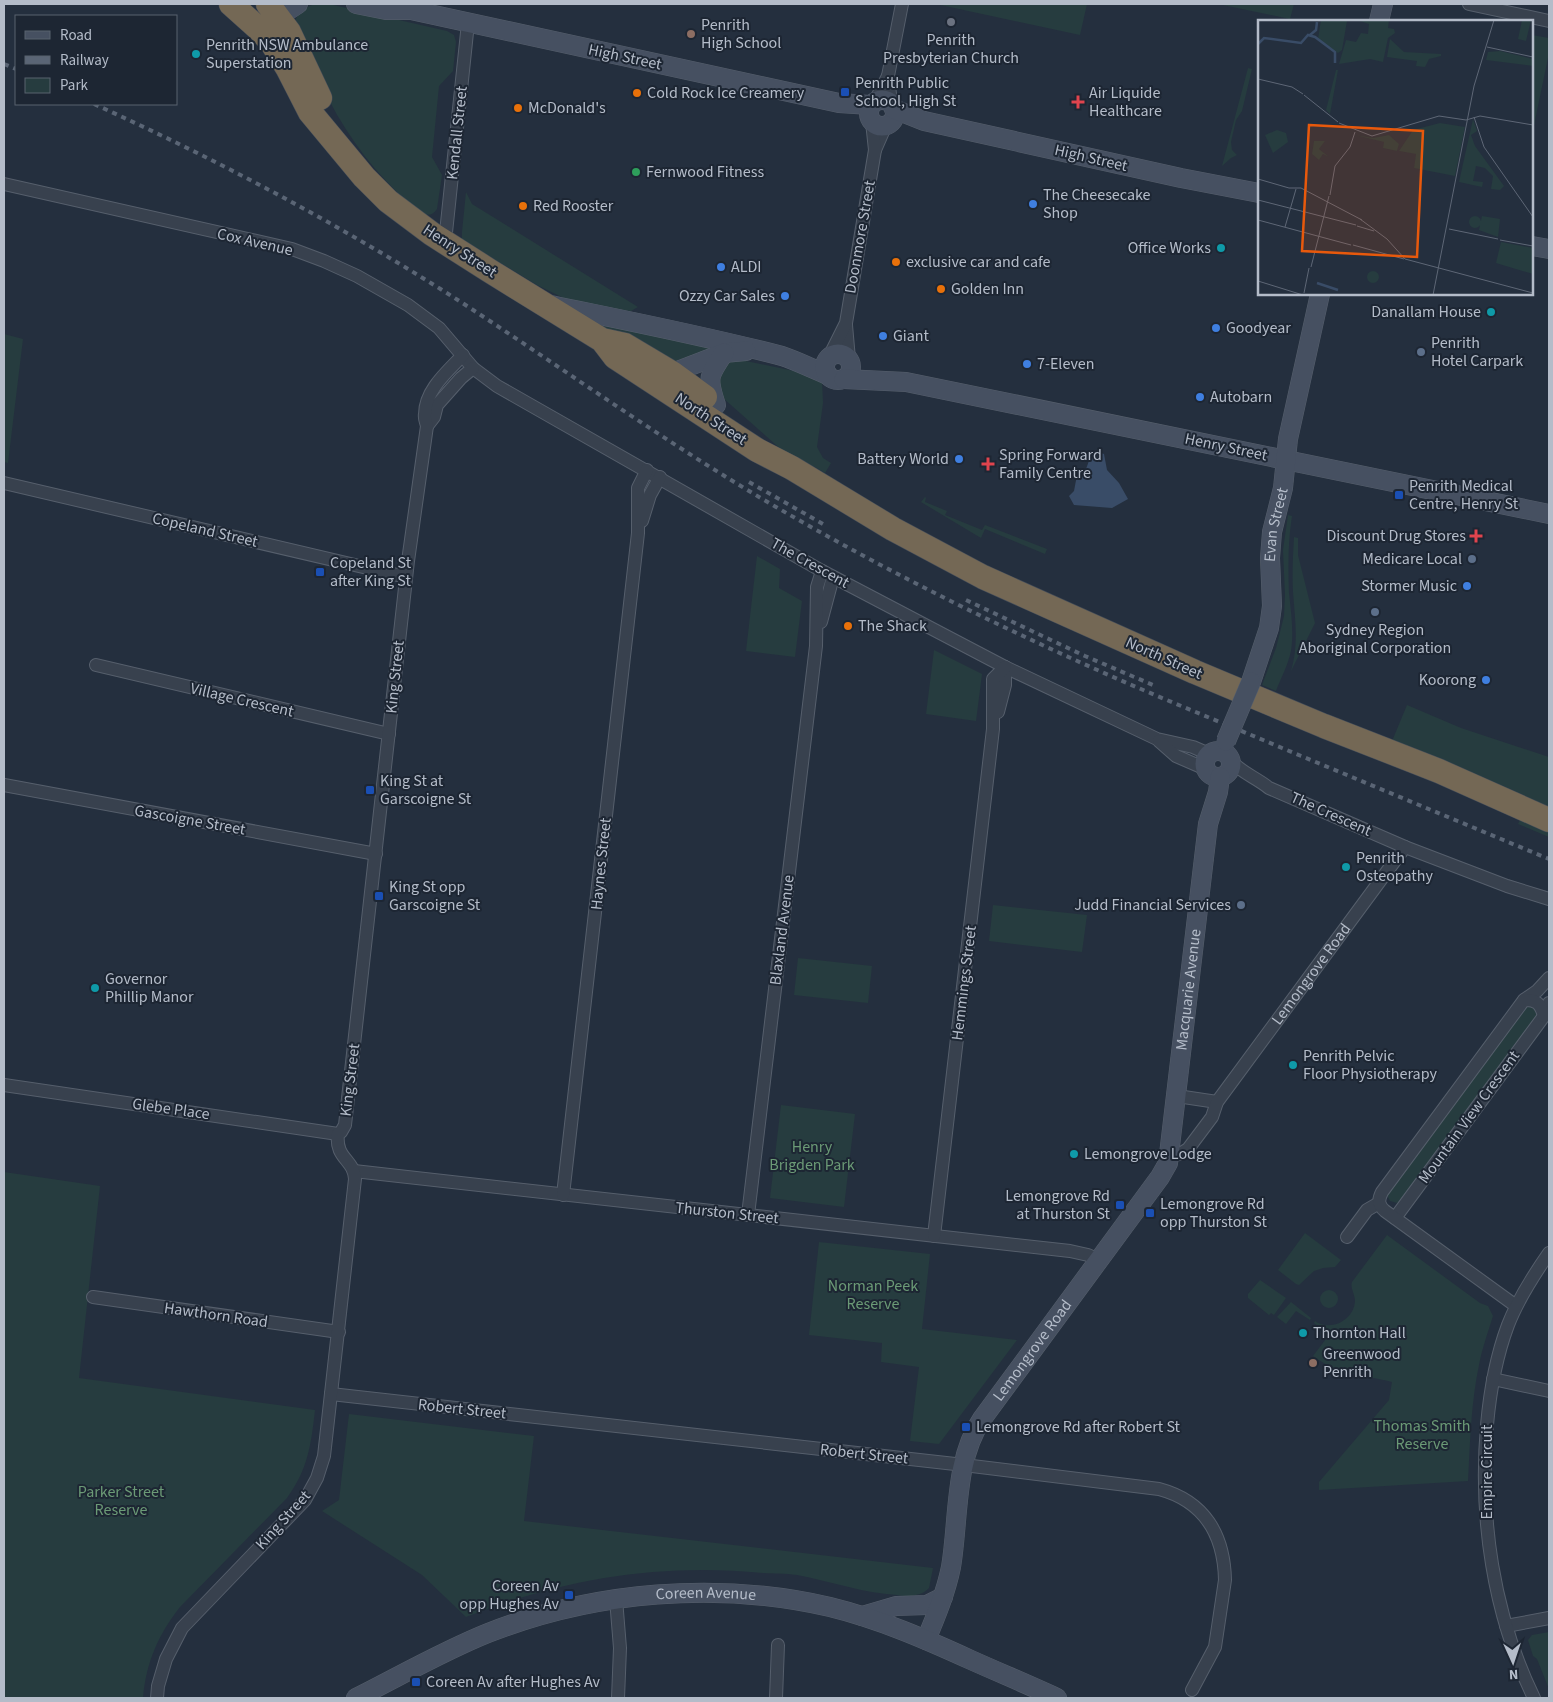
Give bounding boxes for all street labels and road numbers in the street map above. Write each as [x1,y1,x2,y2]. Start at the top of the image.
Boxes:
street label: High Street [586,39,664,76]
street label: Kendall Street [441,84,473,181]
street label: High Street [1052,139,1130,177]
street label: Doonmore Street [839,178,881,295]
street label: Henry Street [419,219,502,283]
street label: Cox Avenue [215,223,295,261]
street label: North Street [671,387,752,451]
street label: Henry Street [1183,428,1270,467]
street label: Evan Street [1259,485,1294,563]
street label: Copeland Street [150,507,261,553]
street label: The Crescent [767,532,854,594]
street label: North Street [1122,631,1206,685]
street label: King Street [380,639,410,715]
street label: Village Crescent [188,677,296,723]
street label: The Crescent [1287,786,1376,842]
street label: Gascoigne Street [133,799,248,841]
street label: Haynes Street [585,816,617,911]
street label: Blaxland Avenue [764,874,800,986]
street label: Lemongrove Road [1266,919,1356,1030]
street label: Hemmings Street [946,924,982,1042]
street label: Macquarie Avenue [1170,928,1207,1052]
street label: King Street [335,1042,365,1118]
street label: Mountain View Crescent [1413,1045,1525,1188]
street label: Glebe Place [131,1093,211,1125]
street label: Thurston Street [674,1197,780,1229]
street label: Lemongrove Road [988,1295,1077,1406]
street label: Hawthorn Road [163,1297,269,1333]
street label: Robert Street [417,1393,508,1425]
street label: Empire Circuit [1476,1424,1498,1519]
street label: Robert Street [819,1438,910,1470]
street label: King Street [250,1485,316,1555]
street label: Coreen Avenue [655,1582,757,1606]

